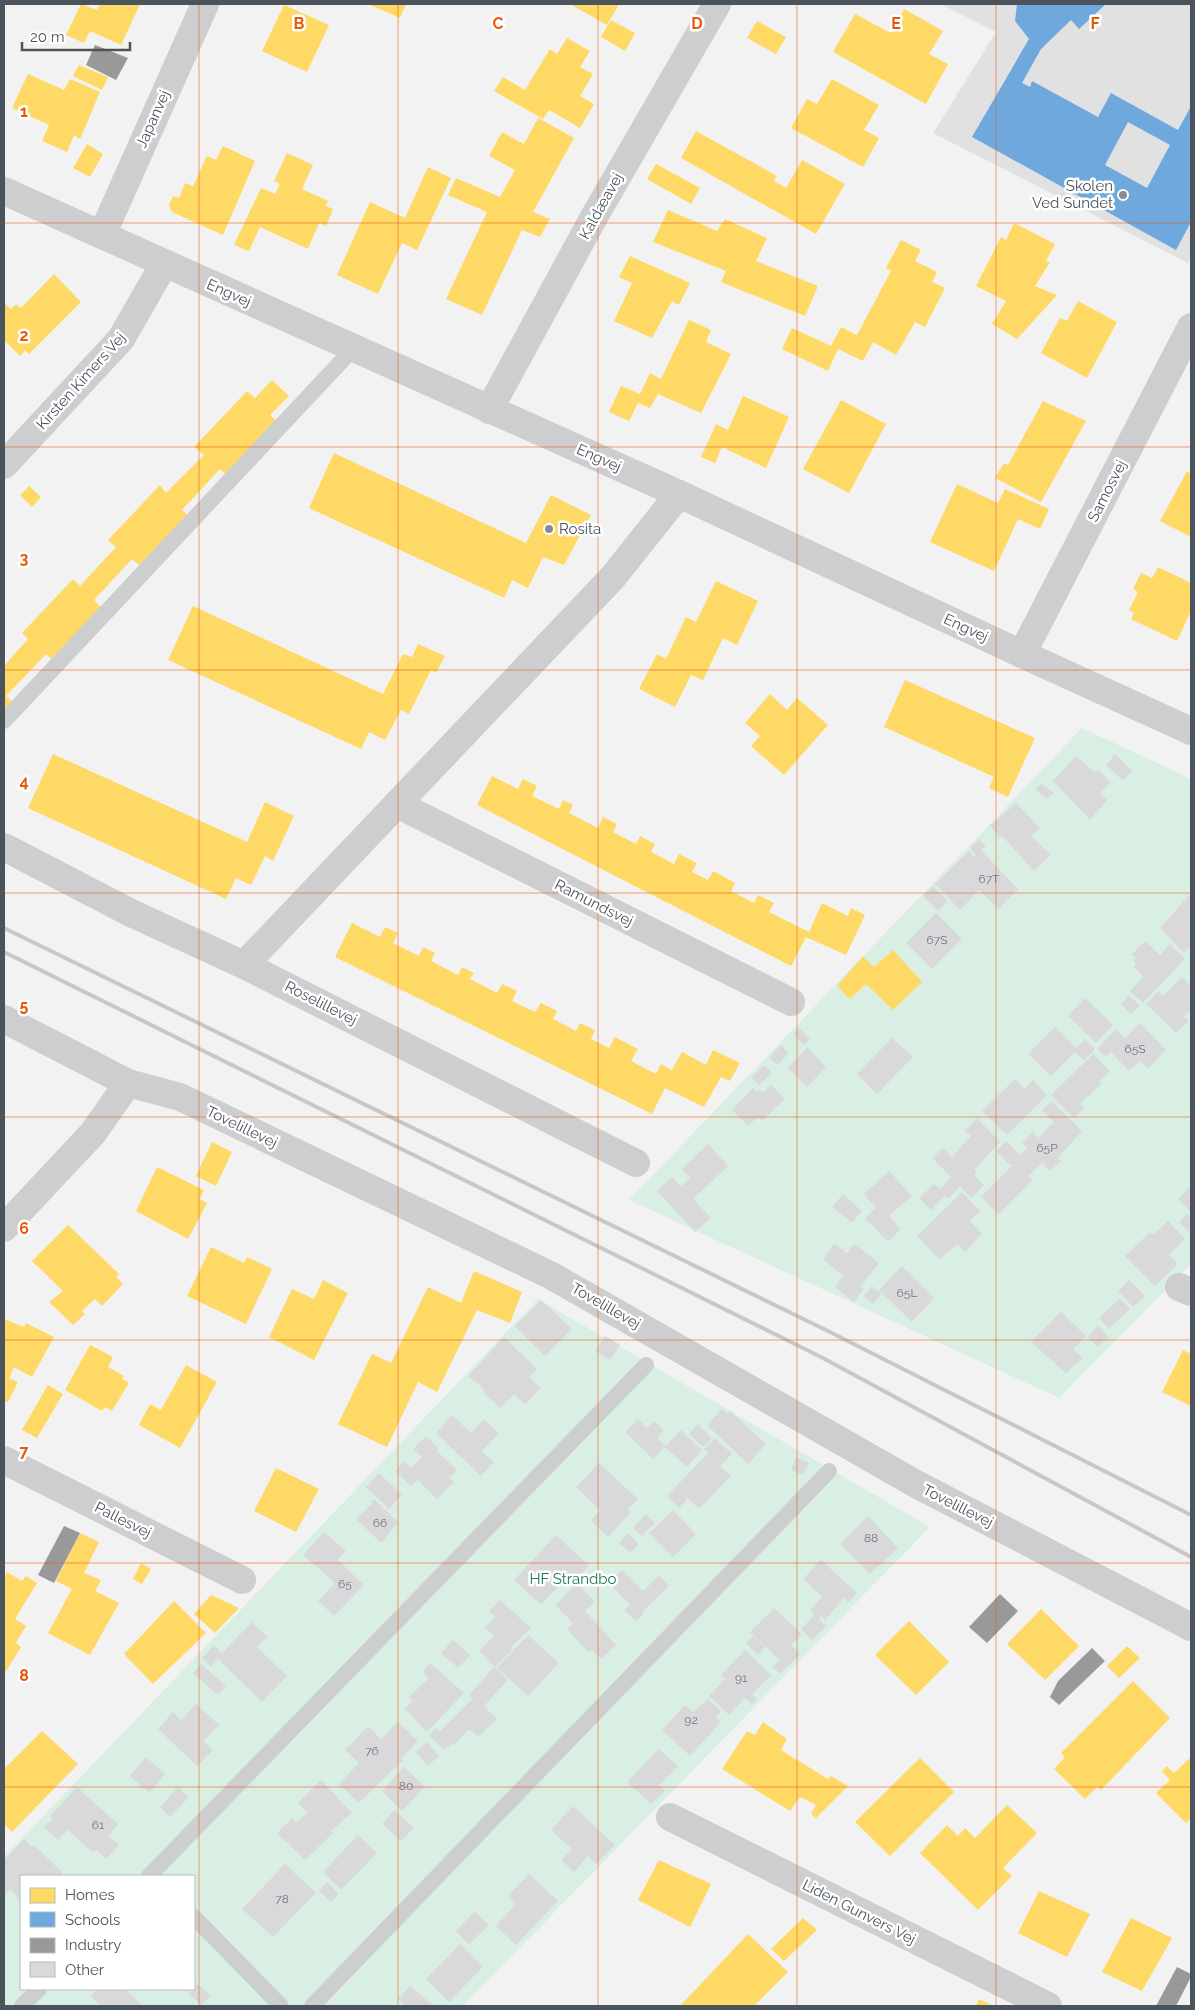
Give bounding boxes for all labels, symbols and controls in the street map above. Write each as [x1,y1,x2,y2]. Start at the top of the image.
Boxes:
text: B [294,14,305,33]
text: C [493,14,504,33]
text: D [691,14,703,33]
text: E [891,14,901,33]
text: F [1090,14,1100,33]
scale bar [22,20,130,52]
text: 20 m [30,28,65,46]
street label: Japanvej [132,87,174,151]
text: 1 [20,102,28,121]
street label: Kaldæavej [575,170,627,242]
place label: Skolen Ved Sundet [1032,177,1113,212]
marker: Skolen Ved Sundet [1117,189,1129,201]
street label: Engvej [204,275,254,311]
text: 2 [19,326,29,345]
street label: Kirsten Kimers Vej [33,329,129,433]
street label: Engvej [574,440,624,476]
street label: Samosvej [1084,457,1130,525]
place label: Rosita [559,520,601,538]
marker: Rosita [543,523,555,535]
text: 3 [20,549,29,568]
street label: Engvej [941,610,991,646]
text: 4 [19,772,29,791]
house number: 67T [979,872,1000,886]
street label: Ramundsvej [552,876,636,930]
house number: 67S [927,933,947,947]
street label: Roselillevej [282,977,360,1029]
text: 5 [20,996,29,1015]
house number: 65S [1124,1042,1146,1056]
street label: Tovelillevej [204,1102,280,1152]
house number: 65P [1036,1141,1058,1155]
text: 6 [19,1219,29,1238]
street label: Tovelillevej [568,1279,644,1333]
house number: 65L [897,1286,917,1300]
text: 7 [20,1442,29,1461]
street label: Tovelillevej [920,1481,996,1531]
street label: Pallesvej [92,1498,154,1542]
house number: 66 [373,1516,387,1530]
house number: 88 [864,1531,878,1545]
park label: HF Strandbo [529,1570,617,1588]
house number: 65 [338,1577,352,1591]
text: 8 [19,1666,29,1685]
house number: 91 [735,1671,747,1685]
house number: 92 [684,1713,698,1727]
house number: 76 [365,1744,379,1758]
house number: 80 [399,1779,413,1793]
house number: 61 [92,1818,104,1832]
legend [20,1875,195,1990]
street label: Liden Gunvers Vej [799,1876,919,1948]
text: Homes [65,1886,115,1904]
house number: 78 [275,1892,289,1906]
text: Schools [65,1911,120,1929]
text: Industry [65,1936,121,1954]
text: Other [65,1961,105,1979]

